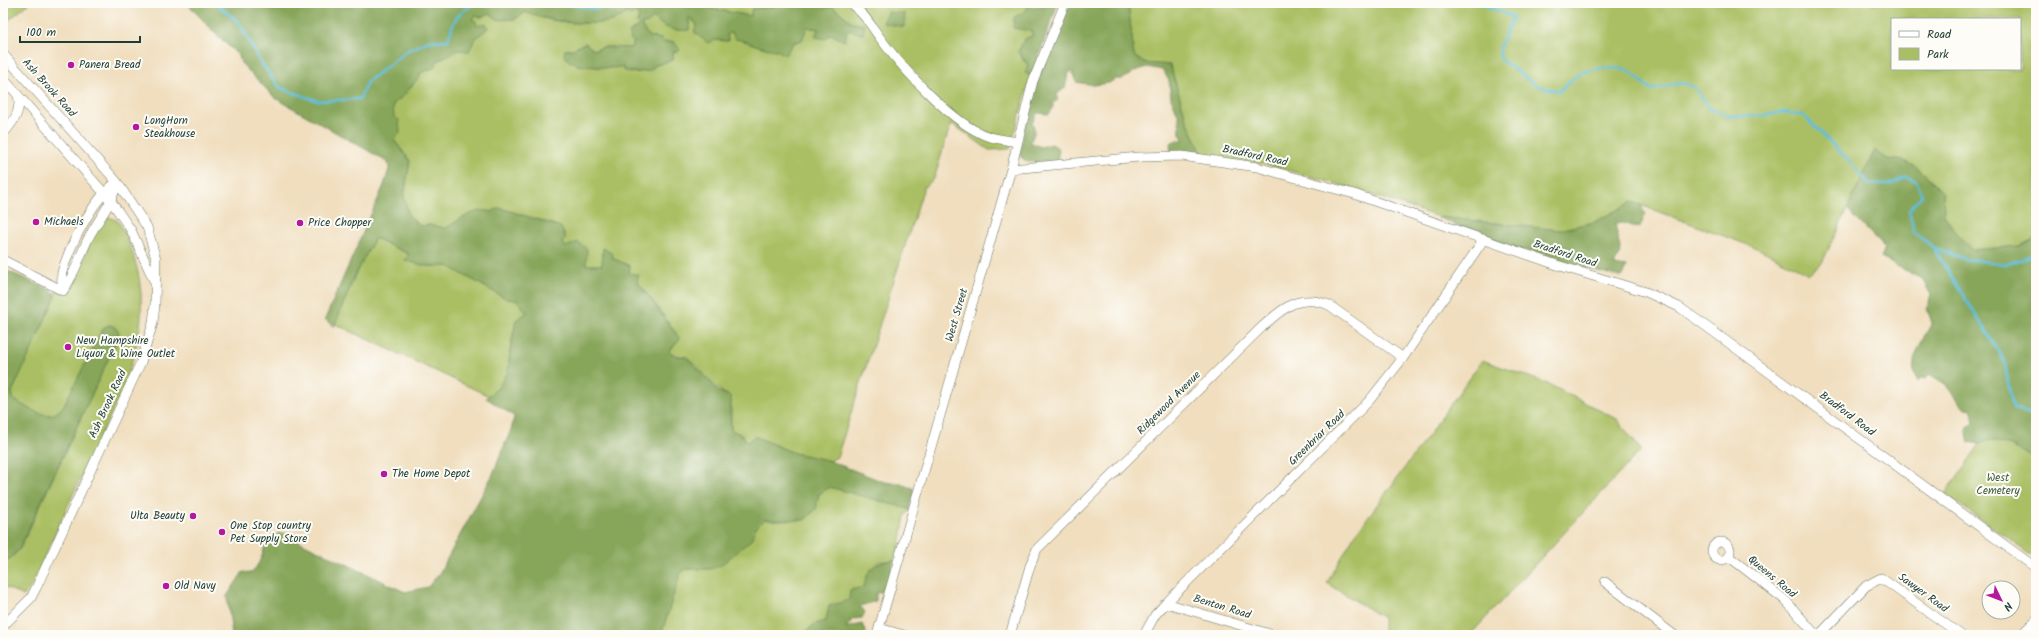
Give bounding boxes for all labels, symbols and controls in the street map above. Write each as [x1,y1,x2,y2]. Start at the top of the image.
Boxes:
scale bar [20,18,140,44]
legend [1891,18,2021,70]
text: 100 m [26,23,57,42]
text: Road [1927,25,1952,44]
text: Park [1927,45,1949,64]
street label: Ash Brook Road [18,55,81,122]
place label: Panera Bread [79,56,141,74]
marker: Panera Bread [66,60,76,70]
place label: LongHorn Steakhouse [144,112,195,143]
marker: LongHorn Steakhouse [131,122,141,132]
street label: Bradford Road [1221,140,1290,172]
place label: Michaels [44,213,84,231]
place label: Price Chopper [308,214,372,232]
marker: Michaels [31,217,41,227]
marker: Price Chopper [295,218,305,228]
street label: Bradford Road [1531,235,1600,273]
street label: West Street [941,285,973,344]
place label: New Hampshire Liquor & Wine Outlet [76,332,176,363]
marker: New Hampshire Liquor & Wine Outlet [63,342,73,352]
street label: Ash Brook Road [84,366,132,441]
street label: Ridgewood Avenue [1133,367,1205,439]
street label: Bradford Road [1815,387,1879,441]
street label: Greenbriar Road [1284,406,1350,470]
place label: The Home Depot [392,465,471,483]
marker: The Home Depot [379,469,389,479]
park label: West Cemetery [1976,469,2020,500]
place label: Ulta Beauty [130,507,186,525]
marker: Ulta Beauty [188,511,198,521]
place label: One Stop country Pet Supply Store [230,517,312,548]
marker: One Stop country Pet Supply Store [217,527,227,537]
street label: Queens Road [1744,551,1801,603]
street label: Sawyer Road [1894,568,1952,618]
place label: Old Navy [174,577,217,595]
north arrow [1981,580,2021,620]
marker: Old Navy [161,581,171,591]
street label: Benton Road [1191,590,1254,624]
text: N [1999,597,2017,615]

